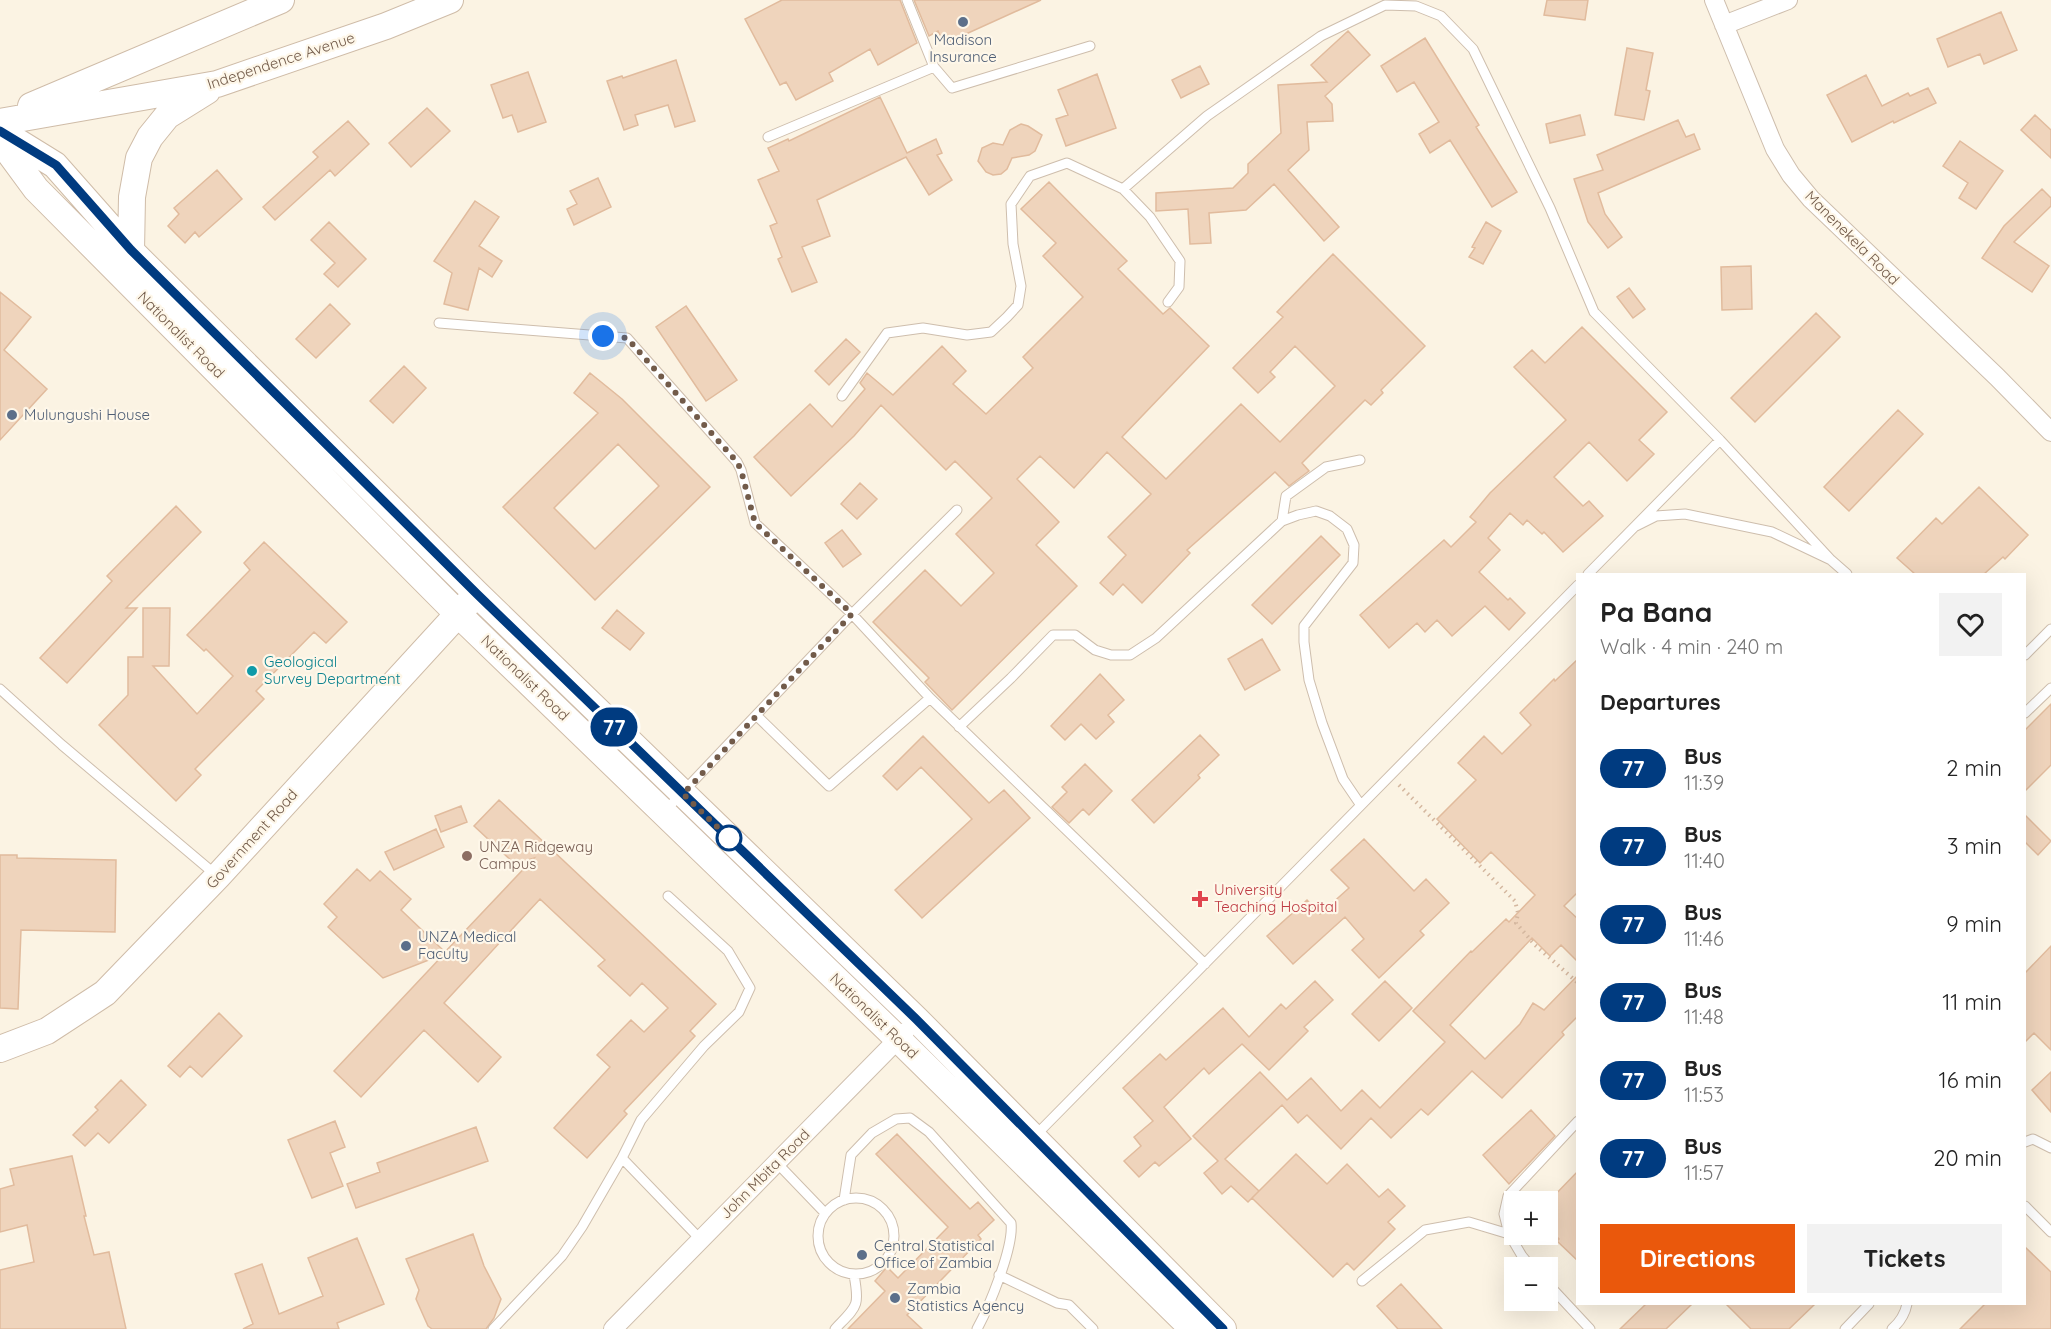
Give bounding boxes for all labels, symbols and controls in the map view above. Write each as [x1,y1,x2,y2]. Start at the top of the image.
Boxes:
marker: Madison Insurance [956,15,970,29]
street label: Independence Avenue [205,28,357,93]
place label: Madison Insurance [929,30,997,66]
street label: Manenekela Road [1801,186,1904,289]
street label: Nationalist Road [134,287,229,382]
your location [588,321,618,351]
place label: Mulungushi House [24,405,150,424]
marker: Mulungushi House [5,408,19,422]
button: heart [1939,593,2002,656]
text: Pa Bana [1600,594,1712,629]
street label: Nationalist Road [477,631,573,724]
text: Walk · 4 min · 240 m [1600,634,1783,659]
place label: Geological Survey Department [264,652,401,688]
marker: Geological Survey Department [245,664,259,678]
text: Departures [1600,688,1721,716]
line badge: 77 [587,708,641,746]
text: 77 [602,714,626,740]
text: Bus [1684,742,1722,770]
text: 2 min [1946,754,2002,782]
text: 77 [1621,755,1645,781]
text: 11:39 [1684,770,1724,795]
street label: Government Road [202,785,301,892]
text: Bus [1684,820,1722,848]
unlabelled marker [716,825,742,851]
text: 3 min [1947,832,2002,860]
text: 77 [1621,833,1645,859]
place label: UNZA Ridgeway Campus [479,837,593,873]
text: 11:40 [1684,848,1725,873]
marker: UNZA Ridgeway Campus [460,849,474,863]
place label: University Teaching Hospital [1214,880,1337,916]
marker: University Teaching Hospital [1191,890,1209,908]
text: Bus [1684,898,1722,926]
text: 9 min [1946,910,2002,938]
text: 77 [1621,911,1645,937]
text: 11:46 [1684,926,1724,951]
place label: UNZA Medical Faculty [418,927,517,963]
marker: UNZA Medical Faculty [399,939,413,953]
street label: Nationalist Road [826,969,922,1062]
text: Bus [1684,976,1722,1004]
text: 11 min [1942,988,2002,1016]
text: 77 [1621,989,1645,1015]
text: 11:48 [1684,1004,1724,1029]
text: Bus [1684,1054,1722,1082]
text: 16 min [1939,1066,2002,1094]
text: 77 [1621,1067,1645,1093]
text: 11:53 [1684,1082,1724,1107]
street label: John Mbita Road [716,1125,813,1222]
text: Bus [1684,1132,1722,1160]
text: 20 min [1933,1144,2002,1172]
text: 77 [1621,1145,1645,1171]
text: 11:57 [1684,1160,1724,1185]
map controls [1504,1191,1558,1311]
button: + [1504,1191,1558,1245]
button: Directions [1600,1224,1795,1293]
button: Tickets [1807,1224,2002,1293]
place label: Central Statistical Office of Zambia [874,1236,995,1272]
marker: Central Statistical Office of Zambia [855,1248,869,1262]
button: − [1504,1257,1558,1311]
place label: Zambia Statistics Agency [907,1279,1024,1315]
marker: Zambia Statistics Agency [888,1291,902,1305]

